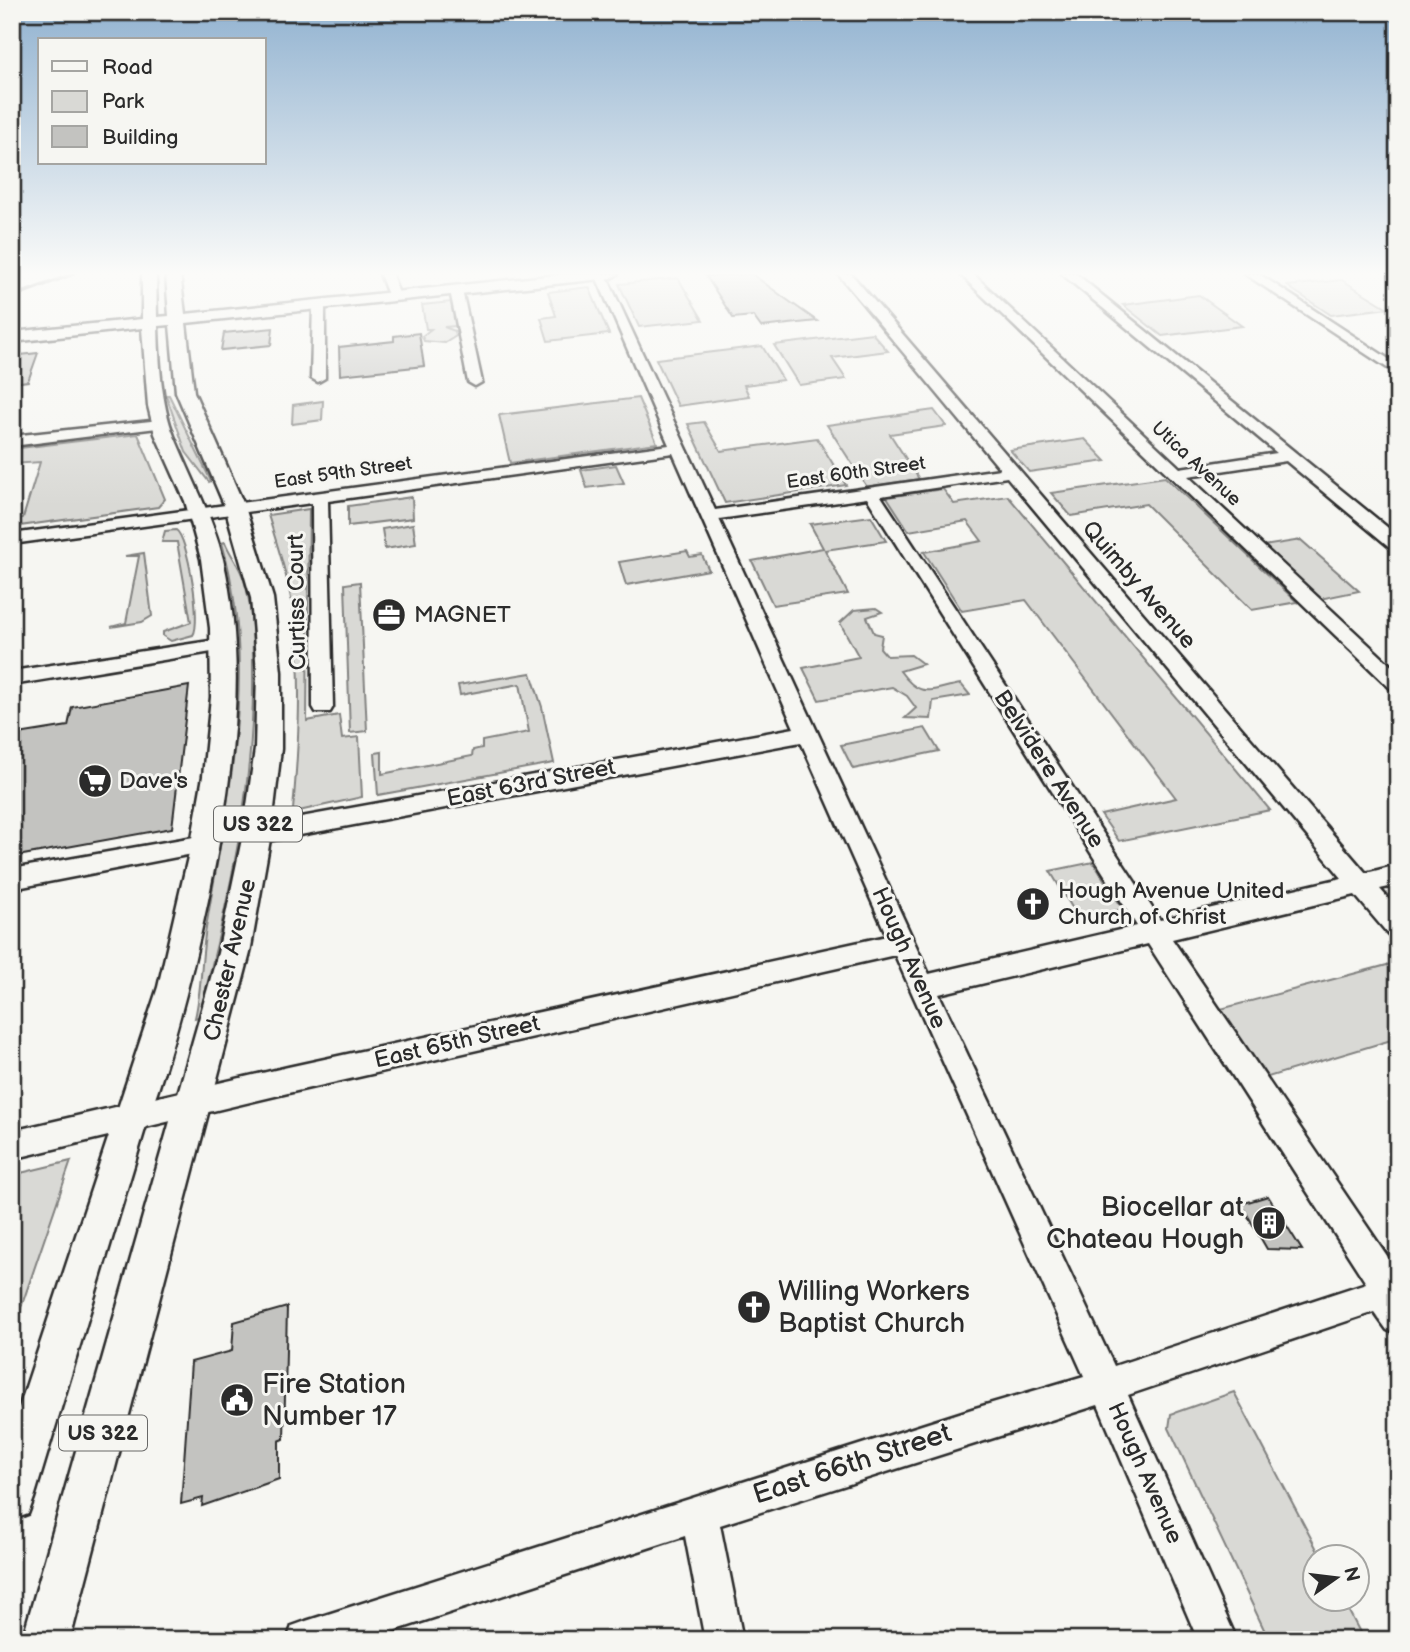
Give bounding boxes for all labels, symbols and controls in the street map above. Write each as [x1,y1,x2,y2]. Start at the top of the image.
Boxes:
legend [38,38,266,164]
text: Road [102,55,153,80]
text: Park [102,89,145,114]
text: Building [102,125,178,150]
street label: Utica Avenue [1146,417,1246,511]
street label: East 59th Street [273,452,413,494]
street label: East 60th Street [785,452,927,494]
street label: Quimby Avenue [1076,515,1202,655]
street label: Curtiss Court [282,533,312,671]
office icon: MAGNET [370,596,408,634]
place label: MAGNET [414,601,511,629]
street label: Belvidere Avenue [988,685,1110,853]
street label: East 63rd Street [444,753,618,813]
supermarket icon: Dave's [76,762,114,800]
place label: Dave's [119,767,188,795]
road number: US 322 [214,806,302,842]
street label: Chester Avenue [198,876,262,1044]
place label: Hough Avenue United Church of Christ [1058,877,1284,931]
street label: Hough Avenue [865,883,953,1033]
church icon: Hough Avenue United Church of Christ [1014,885,1052,923]
street label: East 65th Street [372,1009,542,1075]
place label: Biocellar at Chateau Hough [1046,1191,1244,1256]
building icon: Biocellar at Chateau Hough [1250,1204,1288,1242]
place label: Willing Workers Baptist Church [778,1275,970,1340]
church icon: Willing Workers Baptist Church [735,1288,773,1326]
place label: Fire Station Number 17 [262,1368,406,1433]
public building icon: Fire Station Number 17 [218,1381,256,1419]
street label: Hough Avenue [1101,1398,1189,1548]
road number: US 322 [59,1416,147,1450]
street label: East 66th Street [749,1416,956,1512]
north arrow [1302,1544,1372,1614]
text: N [1338,1565,1364,1584]

